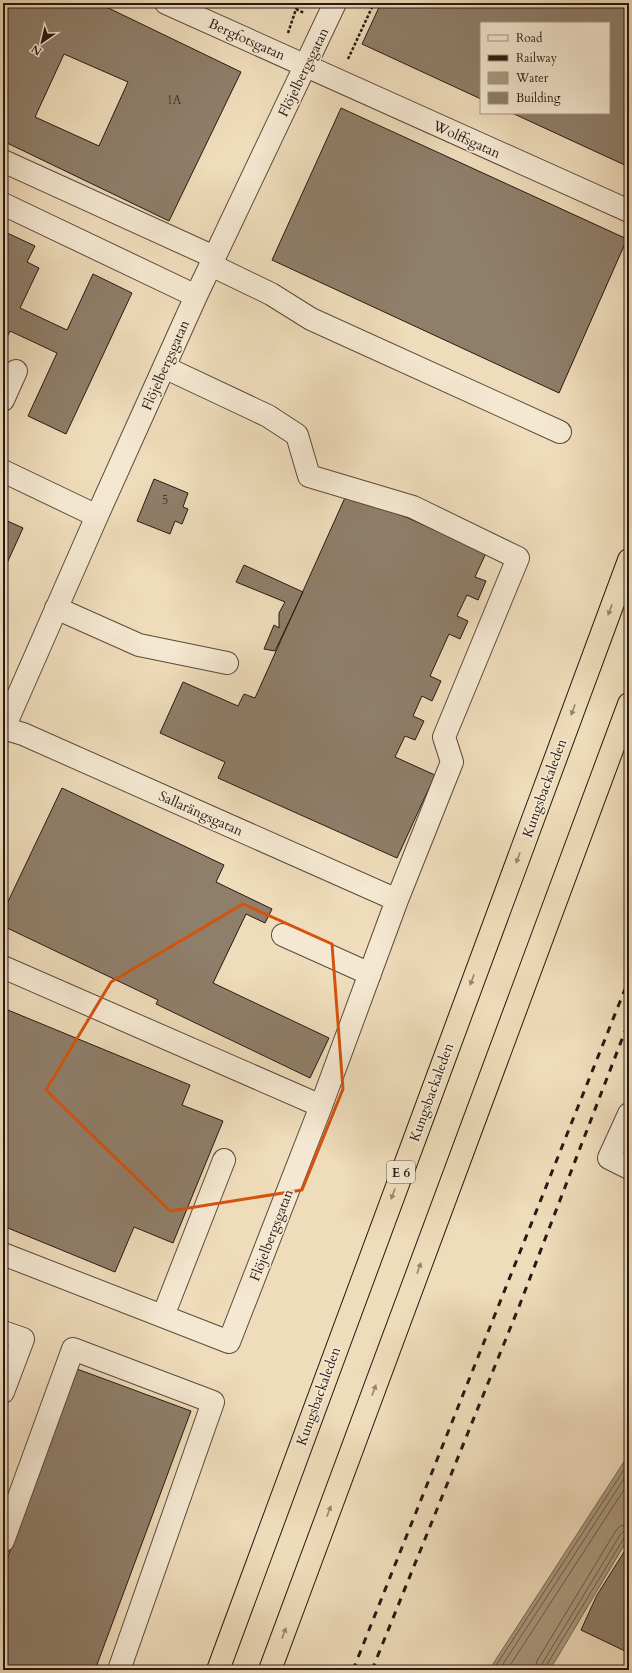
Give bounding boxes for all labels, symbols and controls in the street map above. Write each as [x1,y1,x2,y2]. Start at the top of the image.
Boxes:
street label: Bergfotsgatan [205,14,288,65]
north arrow [22,22,62,62]
legend [480,22,610,114]
street label: Flöjelbergsgatan [274,25,333,120]
text: Road [516,30,543,46]
text: N [28,41,45,59]
text: Railway [516,50,558,66]
text: Water [515,70,549,86]
text: Building [516,90,561,106]
house number: 1A [167,92,182,108]
street label: Wolffsgatan [429,116,504,163]
street label: Flöjelbergsgatan [137,317,194,413]
house number: 5 [162,492,168,508]
one-way arrow [607,604,613,616]
one-way arrow [569,705,575,717]
street label: Kungsbackaleden [518,736,571,840]
street label: Sallarängsgatan [156,786,246,841]
one-way arrow [514,853,520,865]
one-way arrow [469,975,475,987]
street label: Kungsbackaleden [405,1040,458,1144]
road number: E 6 [387,1161,415,1183]
street label: Flöjelbergsgatan [245,1187,298,1284]
one-way arrow [390,1189,396,1201]
one-way arrow [417,1261,423,1273]
street label: Kungsbackaleden [292,1344,345,1448]
one-way arrow [371,1383,377,1395]
one-way arrow [326,1505,332,1517]
one-way arrow [281,1627,287,1639]

